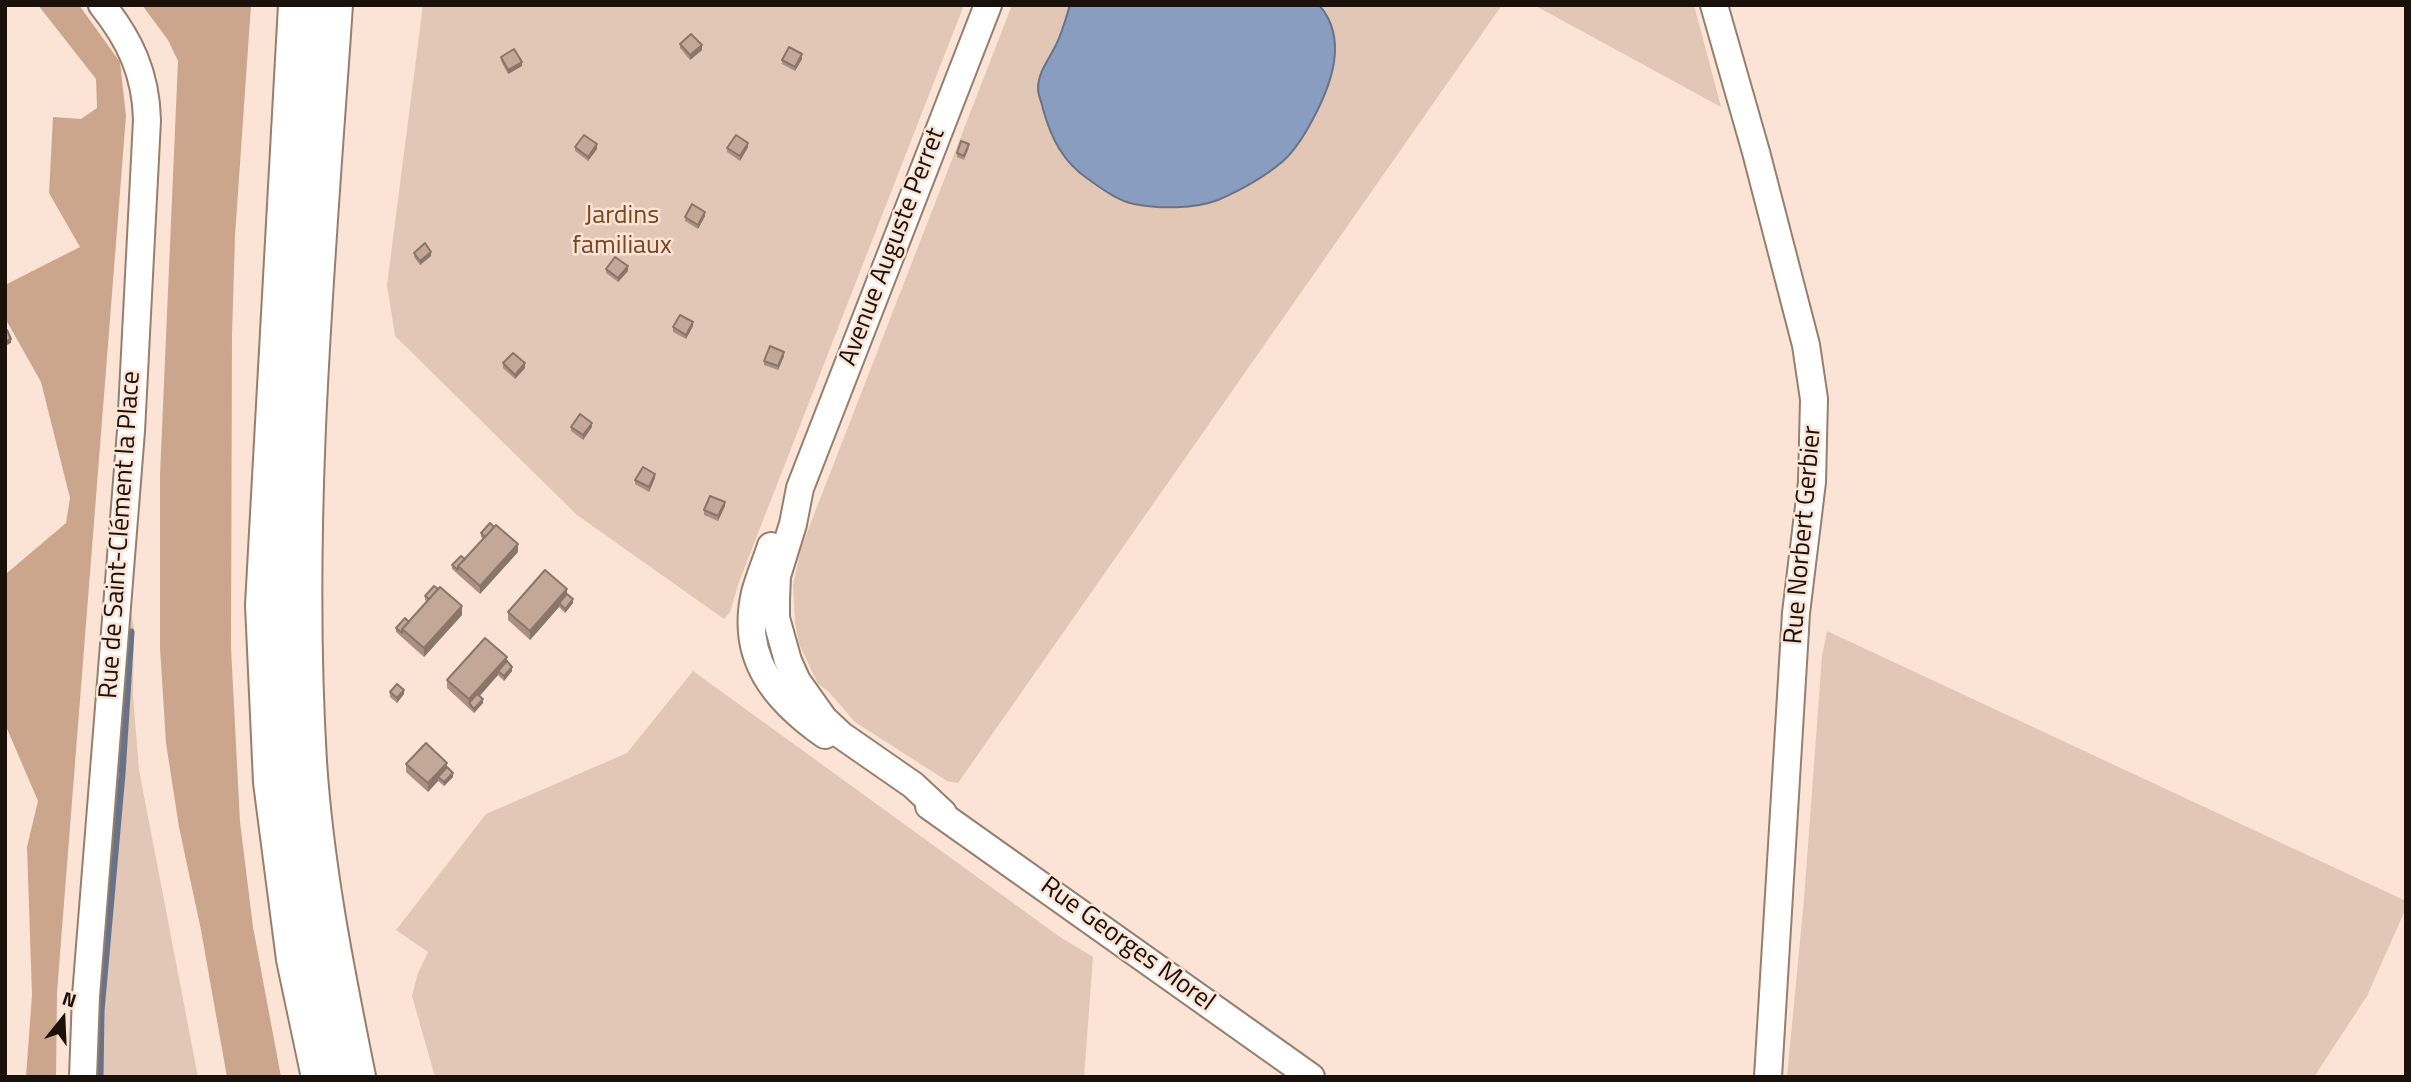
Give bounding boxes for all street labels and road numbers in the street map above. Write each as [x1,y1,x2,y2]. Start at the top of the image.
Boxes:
street label: Avenue Auguste Perret [833,124,953,370]
street label: Rue de Saint-Clément la Place [94,370,148,700]
street label: Rue Norbert Gerbier [1779,425,1829,645]
street label: Rue Georges Morel [1034,871,1220,1019]

